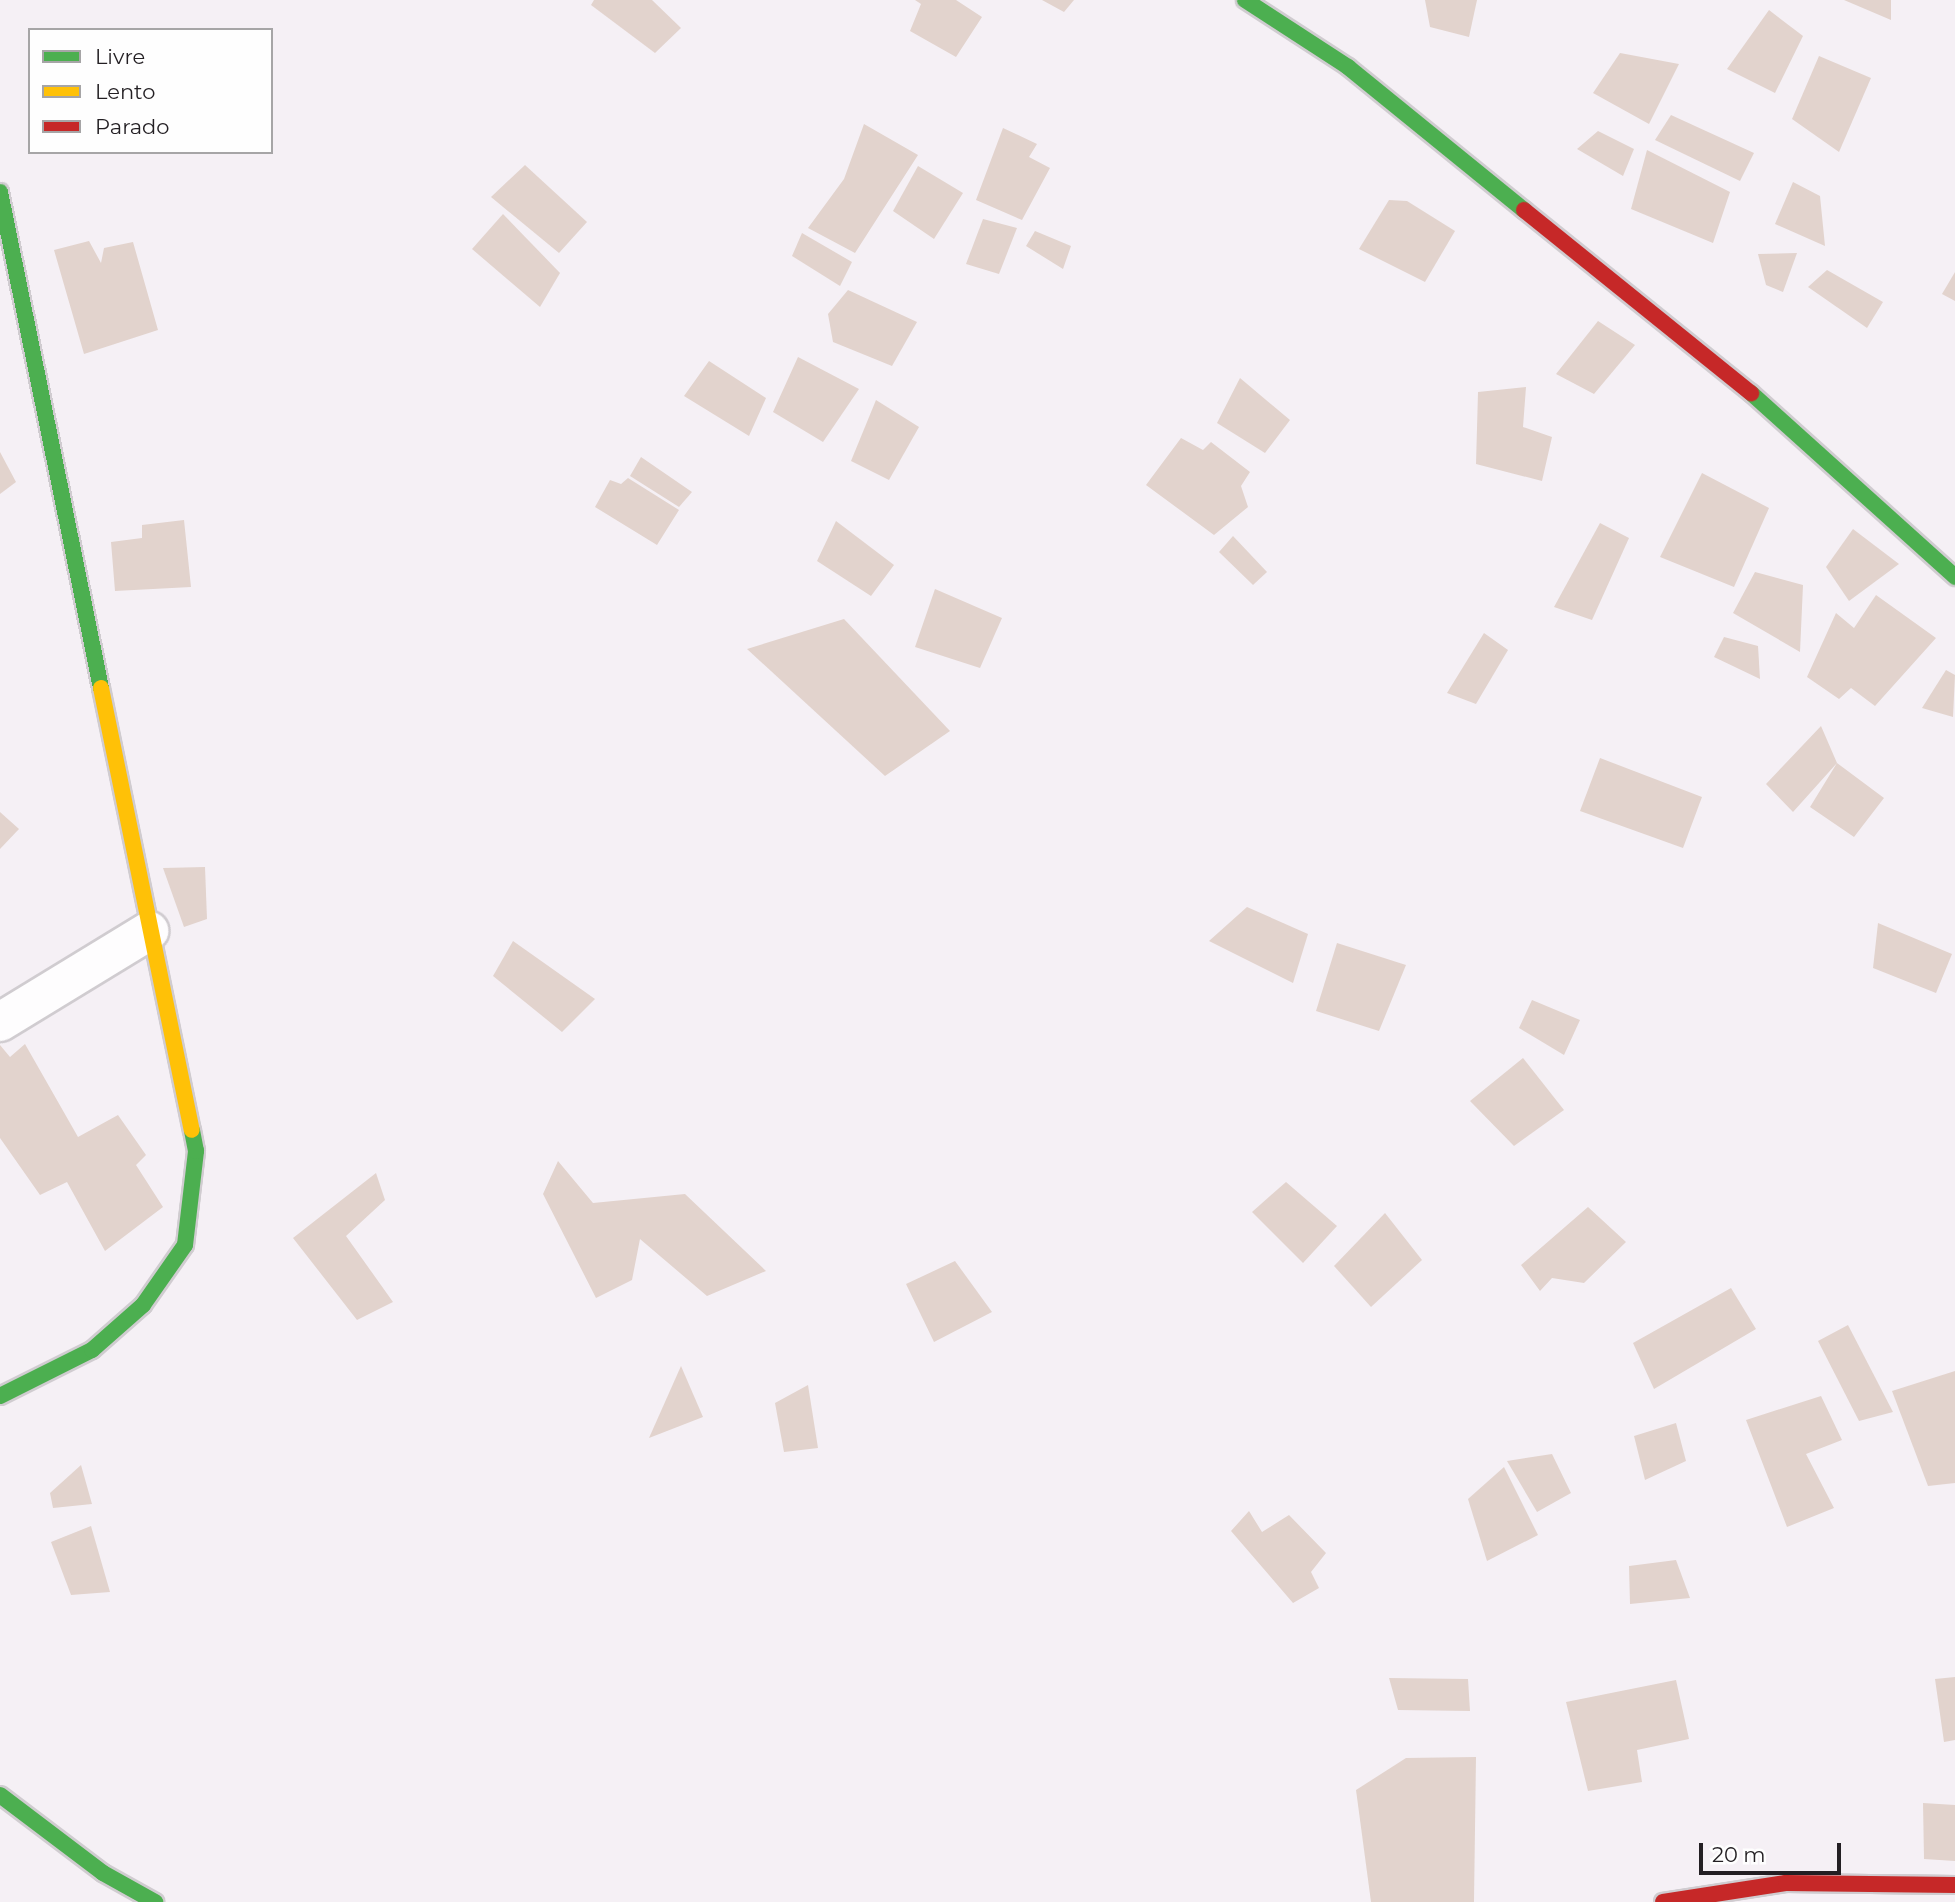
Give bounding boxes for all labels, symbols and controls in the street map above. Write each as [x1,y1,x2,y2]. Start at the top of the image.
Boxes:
legend [28,28,273,154]
text: Livre [95,44,145,69]
text: Lento [95,79,155,104]
text: Parado [95,114,170,139]
scale bar [1703,1828,1845,1872]
text: 20 m [1712,1842,1766,1867]

